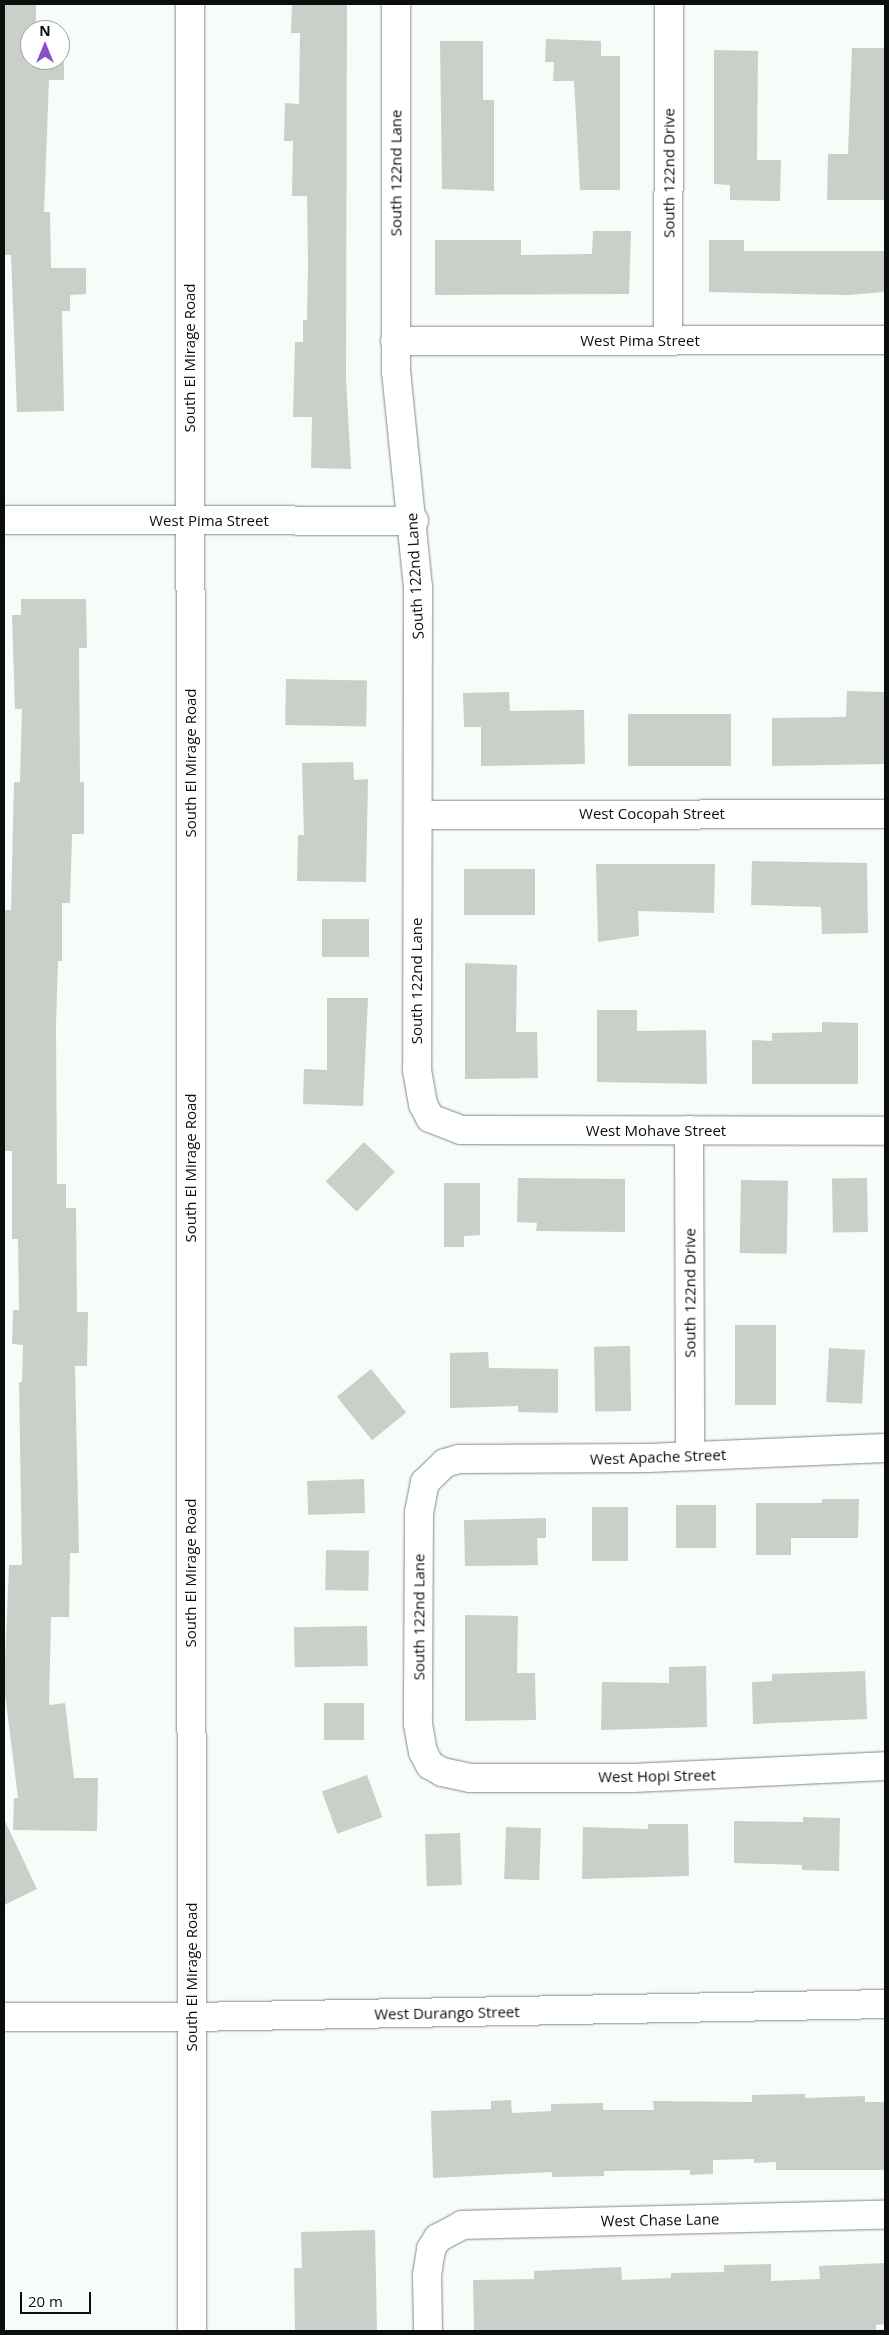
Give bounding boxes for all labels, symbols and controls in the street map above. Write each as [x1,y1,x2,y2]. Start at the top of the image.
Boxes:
north arrow [20,20,70,70]
text: N [39,21,51,40]
street label: South 122nd Drive [660,108,678,238]
street label: South 122nd Lane [387,110,405,236]
street label: South El Mirage Road [181,284,199,432]
street label: West Pima Street [580,332,700,350]
street label: West Pima Street [149,512,269,530]
street label: South 122nd Lane [403,512,427,640]
street label: South El Mirage Road [182,689,200,837]
street label: West Cocopah Street [579,805,725,823]
street label: South 122nd Lane [408,918,426,1044]
street label: South El Mirage Road [182,1094,200,1242]
street label: West Mohave Street [586,1122,726,1140]
street label: South 122nd Drive [681,1228,699,1358]
street label: West Apache Street [590,1446,726,1468]
street label: South El Mirage Road [182,1499,200,1647]
street label: South 122nd Lane [410,1554,428,1680]
street label: West Hopi Street [598,1766,716,1786]
street label: South El Mirage Road [183,1903,201,2051]
street label: West Durango Street [374,2003,520,2023]
street label: West Chase Lane [600,2210,720,2230]
scale bar [22,2282,94,2314]
text: 20 m [28,2291,63,2311]

